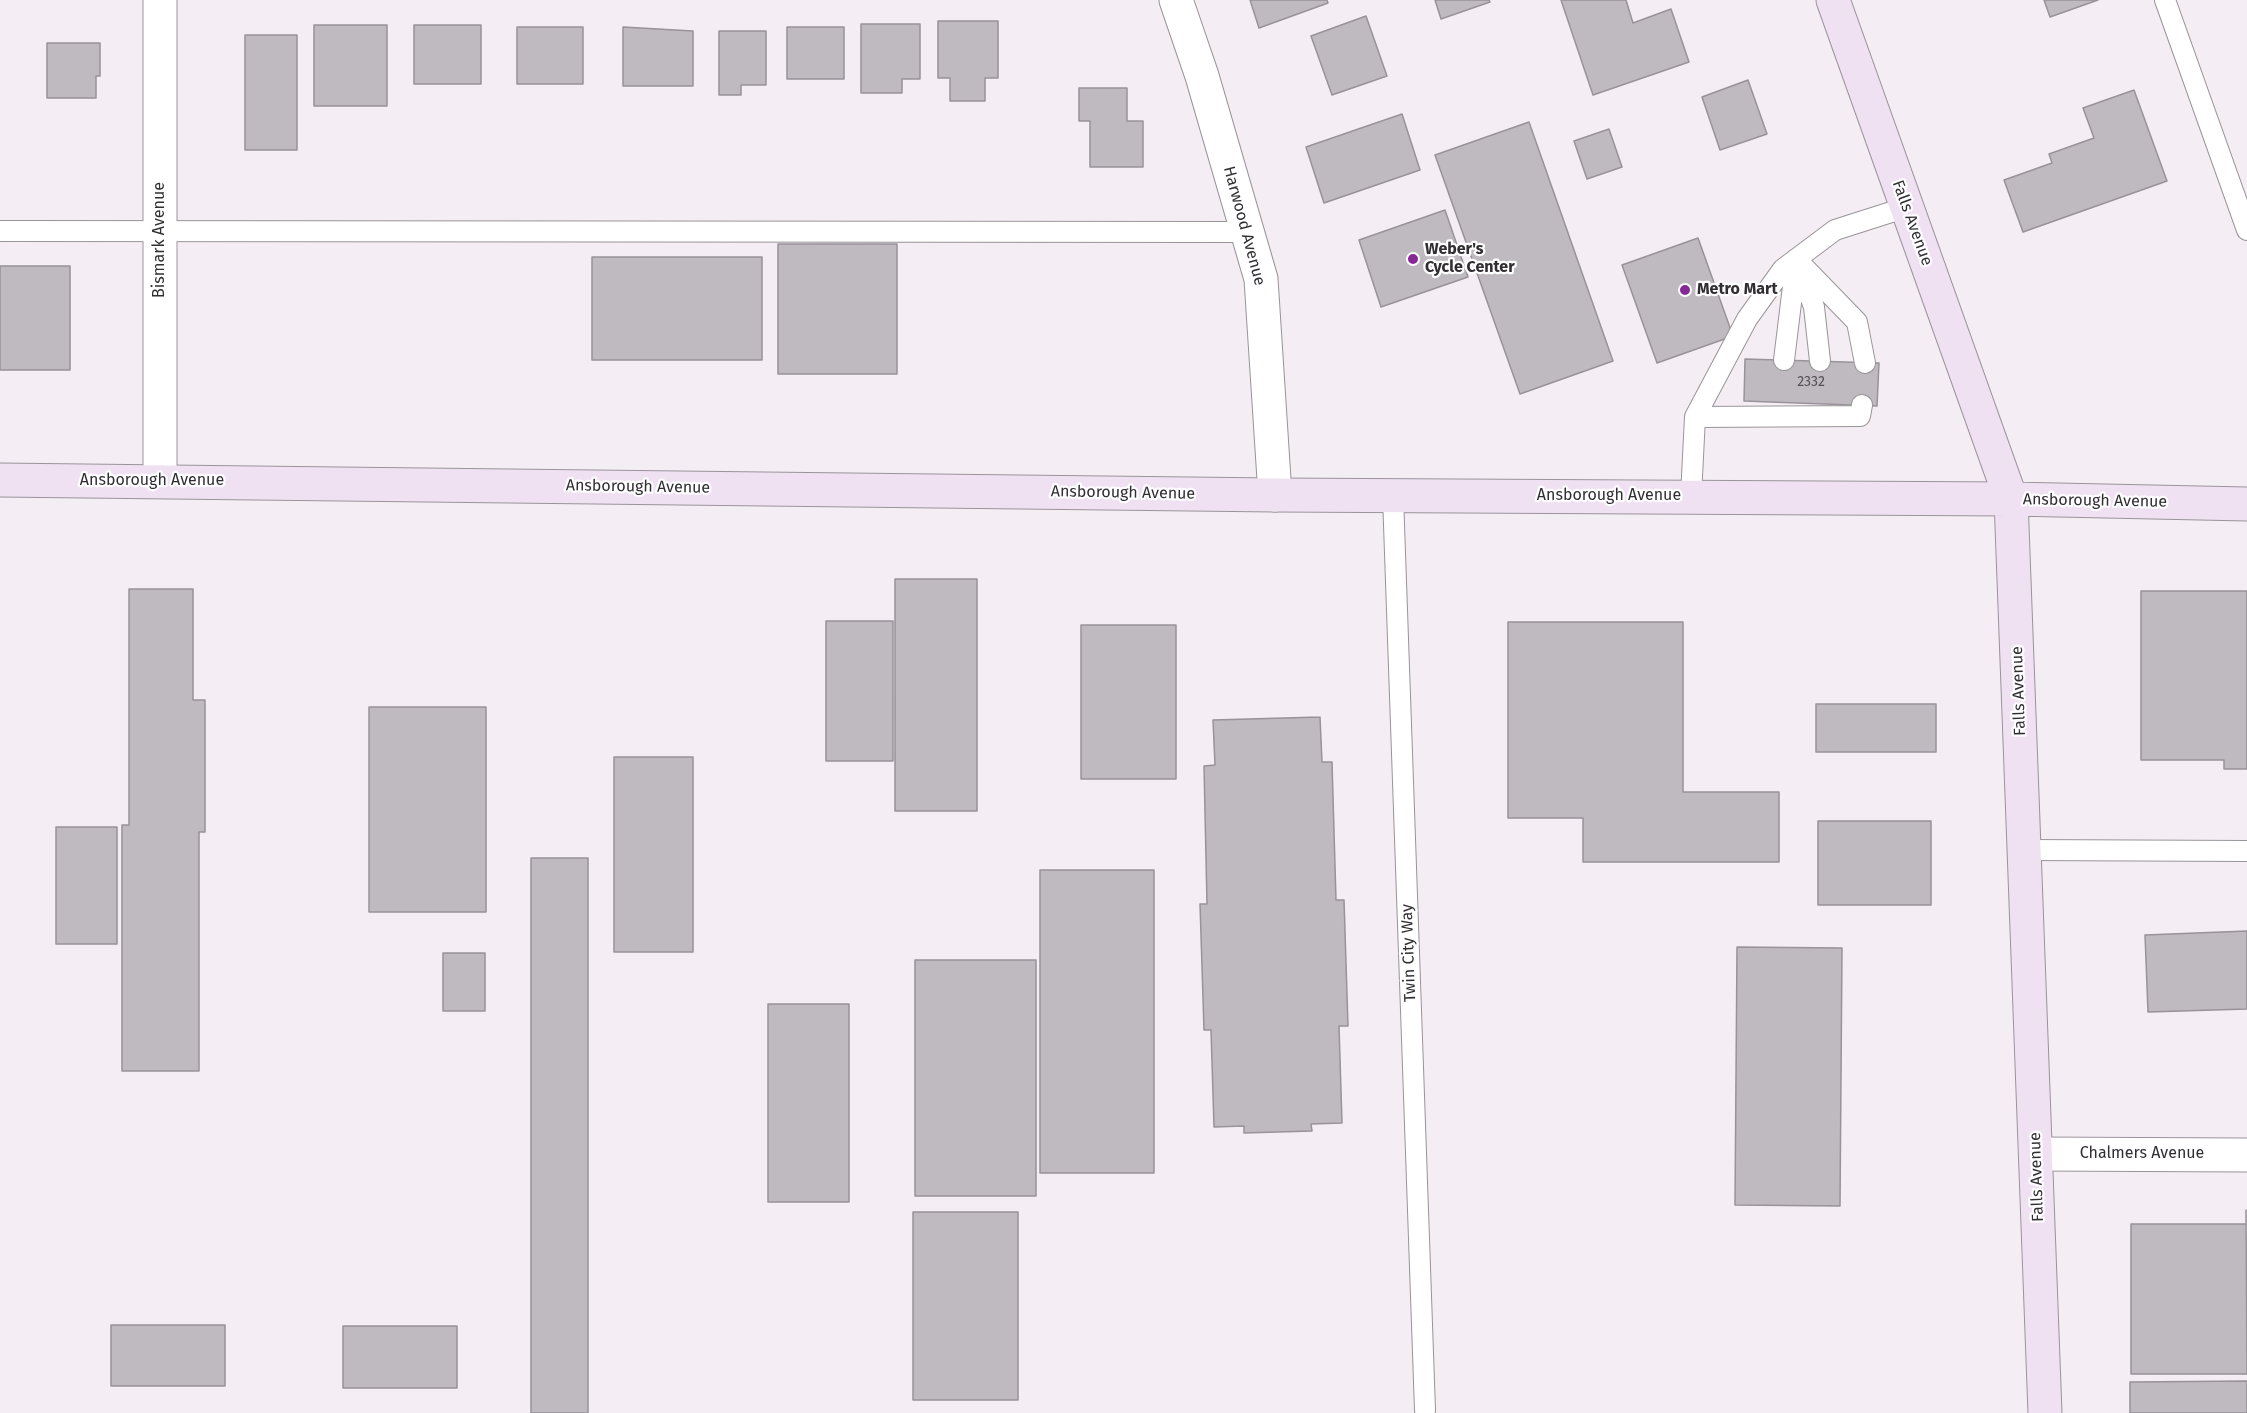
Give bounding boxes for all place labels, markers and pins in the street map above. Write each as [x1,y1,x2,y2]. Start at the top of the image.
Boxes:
place label: Weber's Cycle Center [1425,240,1515,278]
marker: Weber's Cycle Center [1406,252,1420,266]
place label: Metro Mart [1697,280,1778,300]
marker: Metro Mart [1678,283,1692,297]

